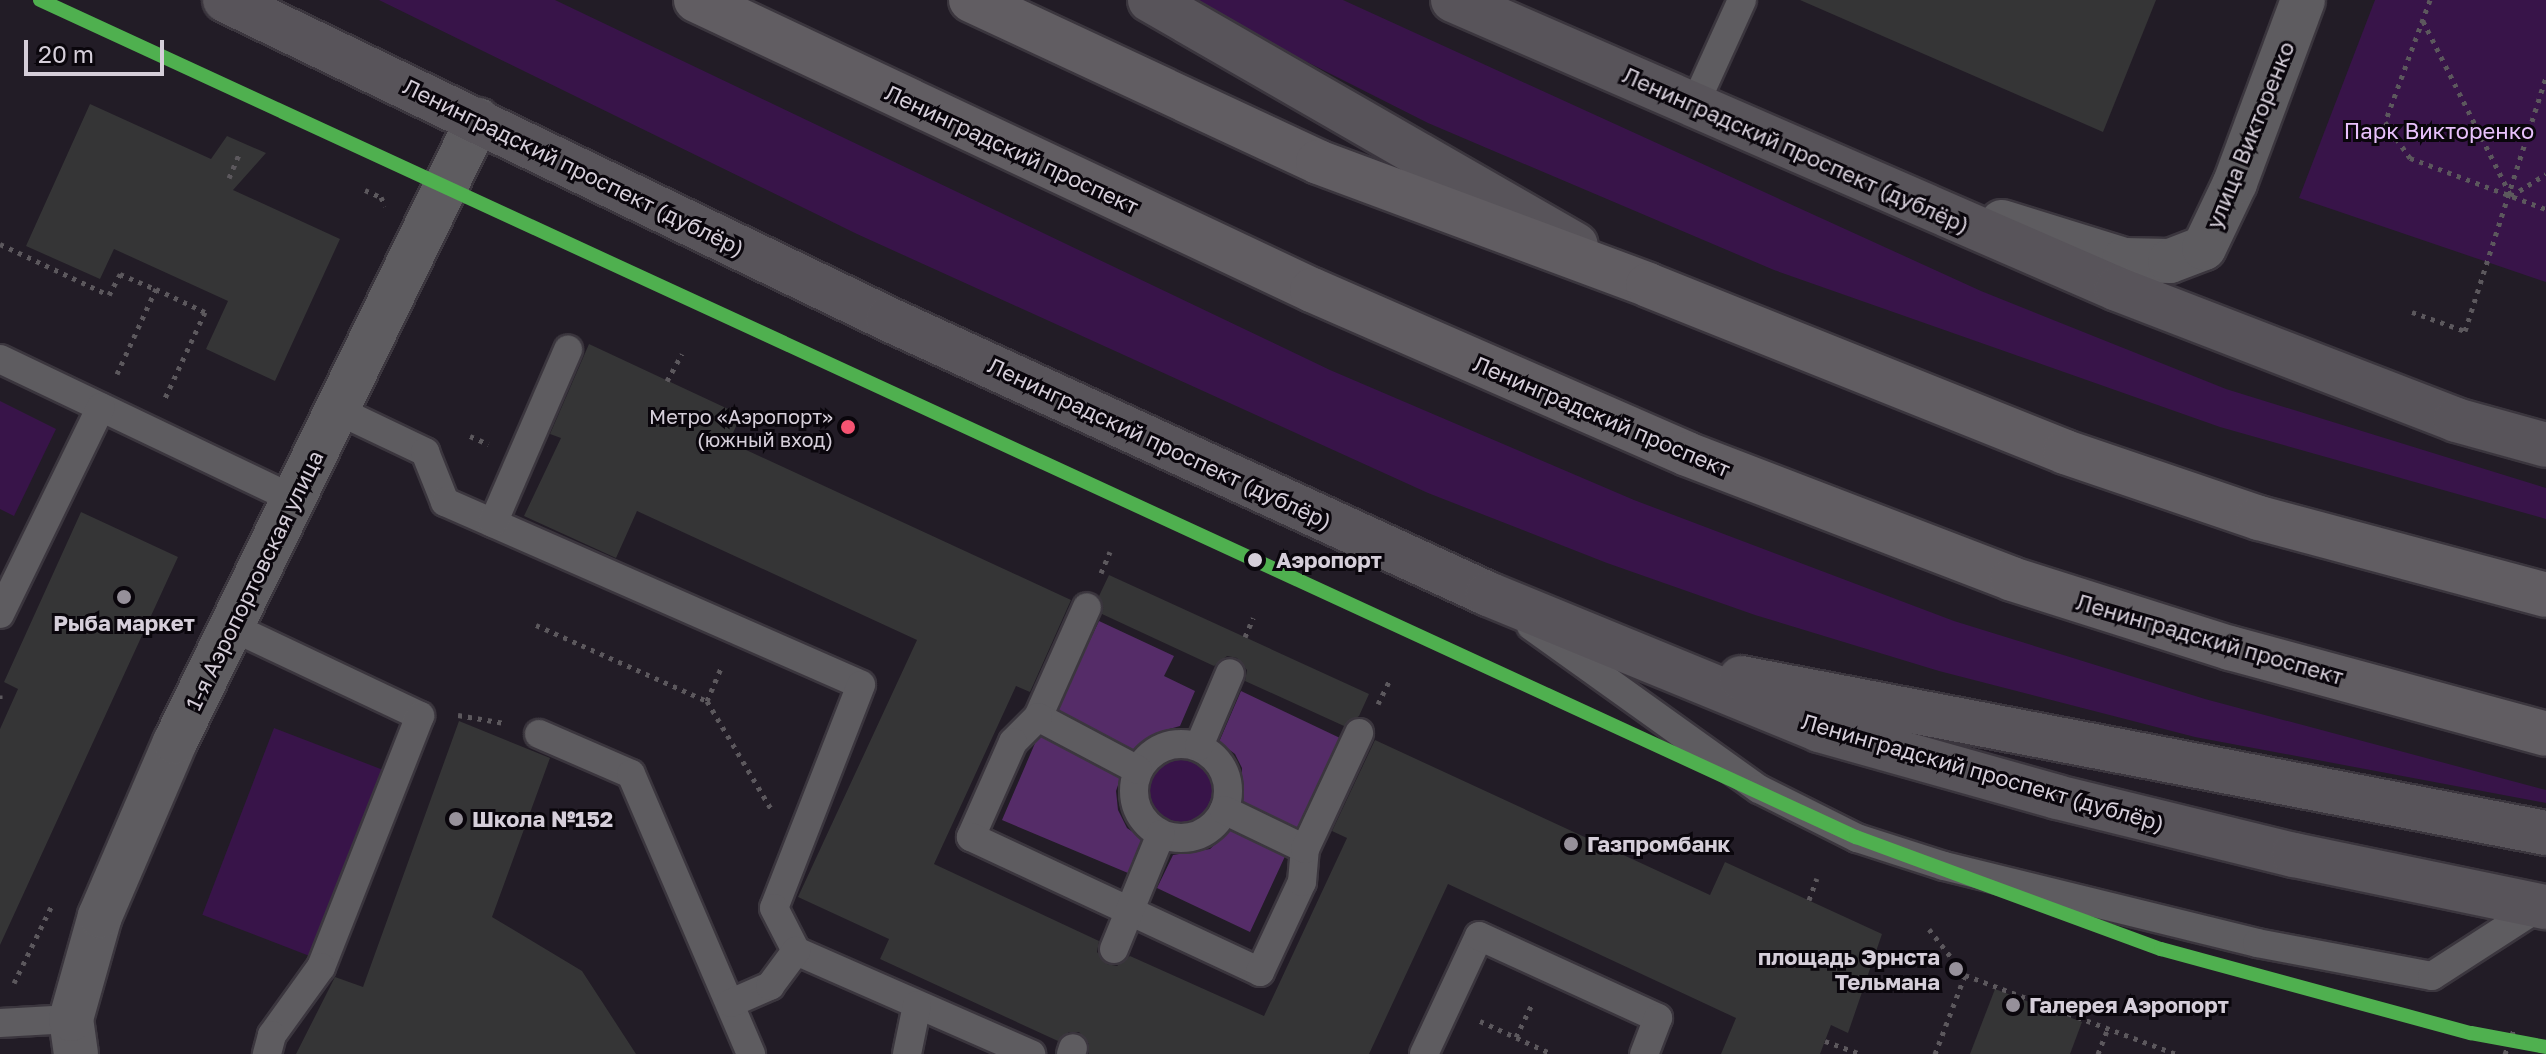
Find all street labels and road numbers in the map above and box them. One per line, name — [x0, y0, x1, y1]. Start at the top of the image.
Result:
street label: улица Викторенко — [2200, 37, 2300, 233]
street label: Ленинградский проспект (дублёр) — [1619, 61, 1973, 239]
street label: Ленинградский проспект (дублёр) — [399, 73, 749, 261]
street label: Ленинградский проспект — [881, 79, 1143, 219]
street label: Ленинградский проспект — [1470, 350, 1734, 482]
street label: Ленинградский проспект (дублёр) — [984, 352, 1336, 534]
street label: 1-я Аэропортовская улица — [180, 446, 328, 714]
street label: Ленинградский проспект — [2074, 588, 2346, 690]
street label: Ленинградский проспект (дублёр) — [1799, 707, 2167, 837]

